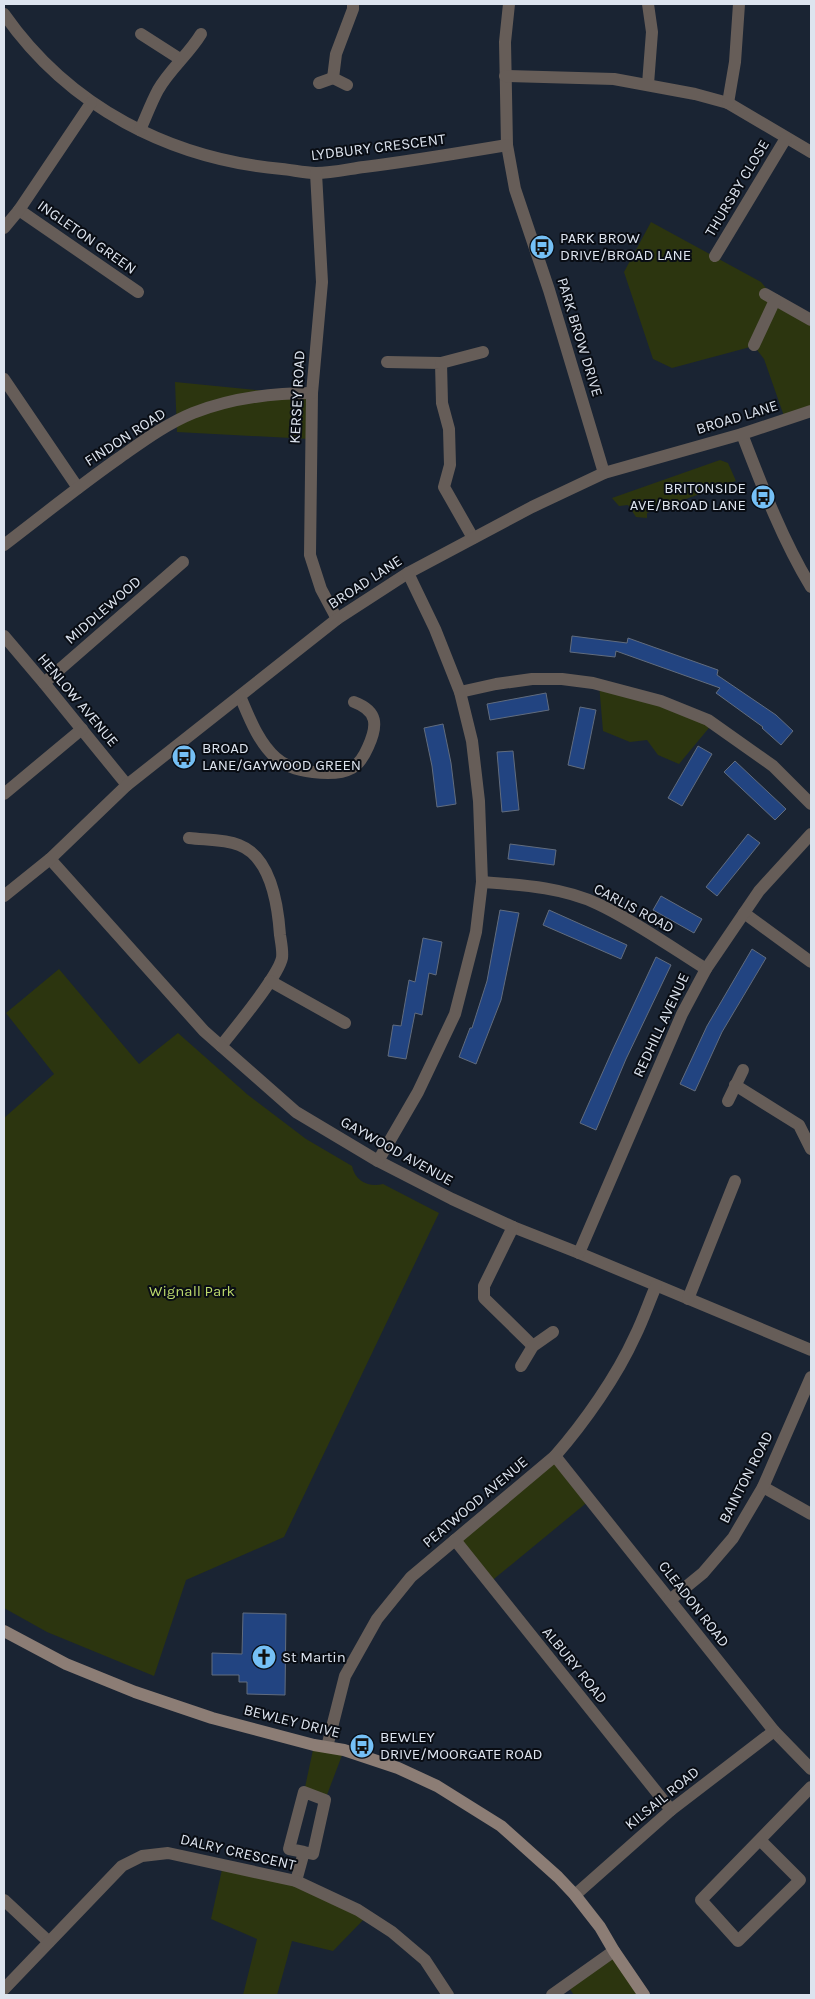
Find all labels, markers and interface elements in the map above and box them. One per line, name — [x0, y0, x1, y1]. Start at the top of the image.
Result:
street label: LYDBURY CRESCENT — [310, 130, 447, 164]
street label: THURSBY CLOSE — [701, 136, 773, 240]
street label: INGLETON GREEN — [34, 196, 140, 278]
place label: PARK BROW DRIVE/BROAD LANE — [560, 229, 691, 264]
bus stop icon: PARK BROW DRIVE/BROAD LANE — [529, 234, 555, 260]
street label: PARK BROW DRIVE — [553, 275, 607, 399]
street label: KERSEY ROAD — [286, 350, 308, 444]
street label: BROAD LANE — [694, 396, 780, 438]
street label: FINDON ROAD — [81, 404, 169, 470]
place label: BRITONSIDE AVE/BROAD LANE — [630, 479, 746, 514]
bus stop icon: BRITONSIDE AVE/BROAD LANE — [750, 484, 776, 510]
street label: BROAD LANE — [325, 551, 405, 613]
street label: MIDDLEWOOD — [61, 572, 145, 648]
street label: HENLOW AVENUE — [34, 650, 122, 750]
place label: BROAD LANE/GAYWOOD GREEN — [202, 739, 361, 774]
bus stop icon: BROAD LANE/GAYWOOD GREEN — [171, 744, 197, 770]
street label: CARLIS ROAD — [591, 879, 677, 937]
street label: REDHILL AVENUE — [629, 970, 693, 1080]
street label: GAYWOOD AVENUE — [338, 1113, 456, 1189]
park label: Wignall Park — [149, 1282, 235, 1300]
street label: BAINTON ROAD — [715, 1428, 777, 1526]
street label: PEATWOOD AVENUE — [419, 1453, 531, 1551]
street label: CLEADON ROAD — [655, 1557, 733, 1651]
street label: ALBURY ROAD — [539, 1623, 611, 1707]
church icon: St Martin — [251, 1644, 277, 1670]
place label: St Martin — [282, 1648, 346, 1666]
street label: BEWLEY DRIVE — [242, 1700, 342, 1742]
place label: BEWLEY DRIVE/MOORGATE ROAD — [380, 1728, 542, 1763]
bus stop icon: BEWLEY DRIVE/MOORGATE ROAD — [349, 1733, 375, 1759]
street label: KILSAIL ROAD — [621, 1763, 703, 1833]
street label: DALRY CRESCENT — [179, 1830, 298, 1874]

